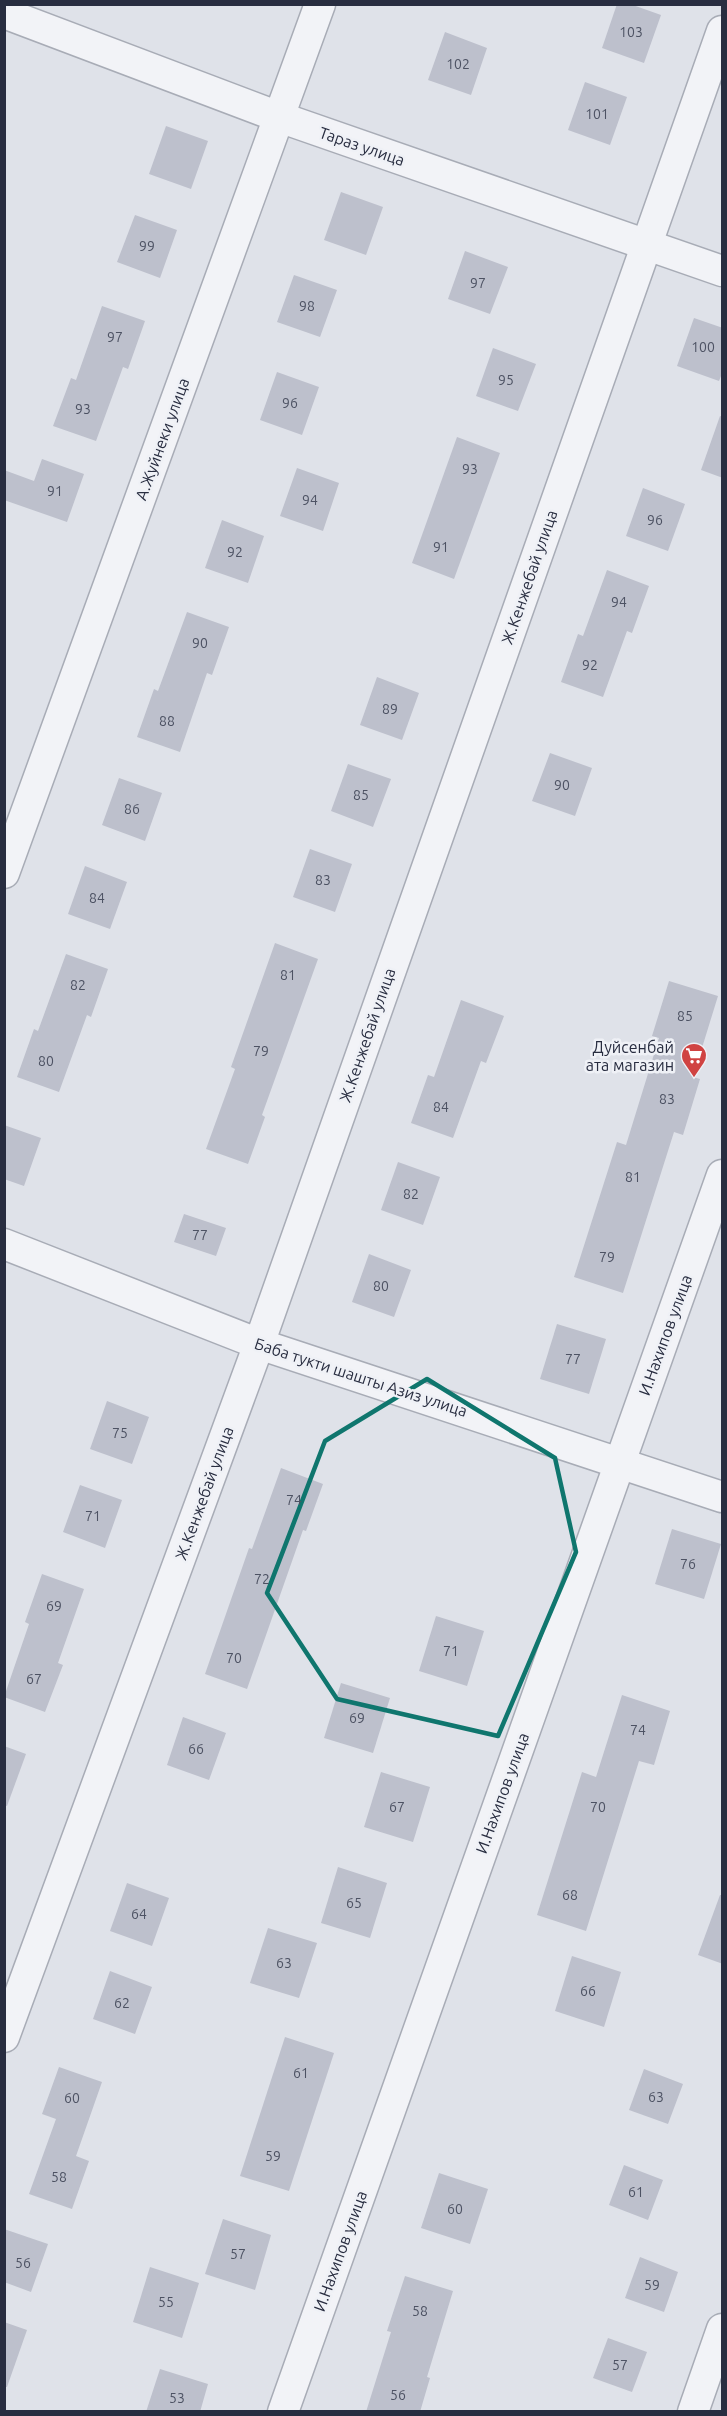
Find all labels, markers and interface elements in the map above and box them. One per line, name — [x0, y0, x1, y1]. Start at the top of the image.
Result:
house number: 103 — [619, 24, 643, 40]
house number: 102 — [446, 56, 470, 72]
house number: 101 — [585, 106, 609, 122]
street label: Тараз улица — [317, 123, 407, 169]
house number: 99 — [139, 238, 155, 254]
house number: 97 — [470, 275, 486, 291]
house number: 98 — [299, 298, 315, 314]
house number: 97 — [107, 329, 123, 345]
house number: 100 — [691, 339, 715, 355]
house number: 95 — [498, 372, 514, 388]
street label: А.Жуйнеки улица — [132, 375, 192, 503]
house number: 96 — [282, 395, 298, 411]
house number: 93 — [75, 401, 91, 417]
house number: 93 — [462, 461, 478, 477]
house number: 91 — [47, 483, 63, 499]
house number: 94 — [302, 492, 318, 508]
street label: Ж.Кенжебай улица — [498, 508, 560, 646]
house number: 96 — [647, 512, 663, 528]
house number: 91 — [433, 539, 449, 555]
house number: 92 — [227, 544, 243, 560]
house number: 94 — [611, 594, 627, 610]
house number: 90 — [192, 635, 208, 651]
house number: 92 — [582, 657, 598, 673]
house number: 89 — [382, 701, 398, 717]
house number: 88 — [159, 713, 175, 729]
house number: 90 — [554, 777, 570, 793]
house number: 85 — [353, 787, 369, 803]
house number: 86 — [124, 801, 140, 817]
house number: 83 — [315, 872, 331, 888]
house number: 84 — [89, 890, 105, 906]
street label: Ж.Кенжебай улица — [336, 966, 398, 1104]
house number: 81 — [280, 967, 296, 983]
house number: 82 — [70, 977, 86, 993]
house number: 85 — [677, 1008, 693, 1024]
place label: Дуйсенбай ата магазин — [586, 1038, 674, 1074]
supermarket icon: Дуйсенбай ата магазин — [679, 1041, 709, 1079]
house number: 79 — [253, 1043, 269, 1059]
house number: 80 — [38, 1053, 54, 1069]
house number: 83 — [659, 1091, 675, 1107]
house number: 84 — [433, 1099, 449, 1115]
house number: 81 — [625, 1169, 641, 1185]
house number: 82 — [403, 1186, 419, 1202]
house number: 77 — [192, 1227, 208, 1243]
house number: 79 — [599, 1249, 615, 1265]
street label: И.Нахипов улица — [635, 1272, 695, 1398]
house number: 80 — [373, 1278, 389, 1294]
street label: Баба тукти шашты Азиз улица — [252, 1334, 470, 1420]
house number: 77 — [565, 1351, 581, 1367]
street label: Ж.Кенжебай улица — [171, 1424, 237, 1562]
house number: 75 — [112, 1425, 128, 1441]
house number: 74 — [286, 1492, 302, 1508]
house number: 71 — [85, 1508, 101, 1524]
house number: 76 — [680, 1556, 696, 1572]
house number: 72 — [254, 1571, 270, 1587]
house number: 69 — [46, 1598, 62, 1614]
house number: 71 — [443, 1643, 459, 1659]
house number: 70 — [226, 1650, 242, 1666]
house number: 67 — [26, 1671, 42, 1687]
house number: 69 — [349, 1710, 365, 1726]
house number: 74 — [630, 1722, 646, 1738]
street label: И.Нахипов улица — [472, 1730, 532, 1856]
house number: 66 — [188, 1741, 204, 1757]
house number: 67 — [389, 1799, 405, 1815]
house number: 70 — [590, 1799, 606, 1815]
house number: 68 — [562, 1887, 578, 1903]
house number: 65 — [346, 1895, 362, 1911]
house number: 64 — [131, 1906, 147, 1922]
house number: 63 — [276, 1955, 292, 1971]
house number: 66 — [580, 1983, 596, 1999]
house number: 62 — [114, 1995, 130, 2011]
house number: 61 — [293, 2065, 309, 2081]
house number: 63 — [648, 2089, 664, 2105]
house number: 60 — [64, 2090, 80, 2106]
house number: 59 — [265, 2148, 281, 2164]
house number: 58 — [51, 2169, 67, 2185]
house number: 61 — [628, 2184, 644, 2200]
street label: И.Нахипов улица — [310, 2188, 370, 2314]
house number: 60 — [447, 2201, 463, 2217]
house number: 57 — [230, 2246, 246, 2262]
house number: 56 — [15, 2255, 31, 2271]
house number: 59 — [644, 2277, 660, 2293]
house number: 55 — [158, 2294, 174, 2310]
house number: 58 — [412, 2303, 428, 2319]
house number: 57 — [612, 2357, 628, 2373]
house number: 56 — [390, 2387, 406, 2403]
house number: 53 — [169, 2390, 185, 2406]

